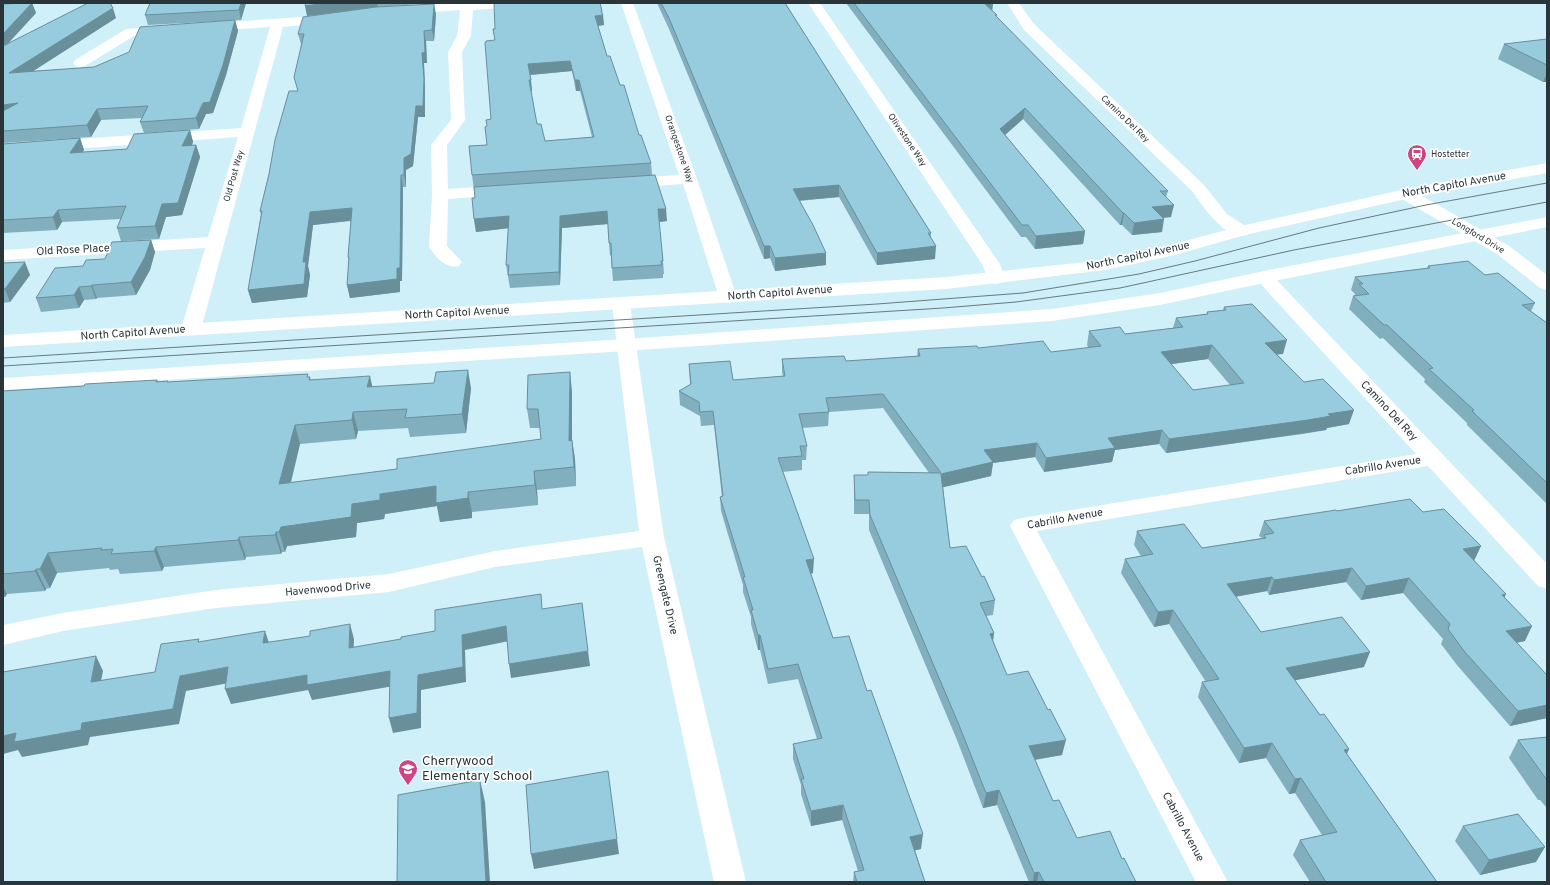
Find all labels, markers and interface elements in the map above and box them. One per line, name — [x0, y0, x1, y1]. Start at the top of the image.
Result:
street label: Camino Del Rey — [1098, 93, 1152, 145]
street label: Olivestone Way — [885, 111, 929, 169]
street label: Orangestone Way — [662, 114, 696, 185]
station icon: Hostetter — [1406, 143, 1428, 171]
street label: Old Post Way — [221, 149, 247, 203]
place label: Hostetter — [1431, 149, 1470, 160]
street label: North Capitol Avenue — [1401, 169, 1507, 201]
street label: Longford Drive — [1450, 216, 1507, 256]
street label: North Capitol Avenue — [1085, 238, 1191, 274]
street label: Old Rose Place — [36, 241, 110, 259]
street label: North Capitol Avenue — [727, 282, 833, 304]
street label: North Capitol Avenue — [404, 303, 510, 323]
street label: North Capitol Avenue — [80, 322, 186, 344]
street label: Camino Del Rey — [1357, 378, 1421, 444]
street label: Cabrillo Avenue — [1344, 453, 1422, 479]
street label: Cabrillo Avenue — [1026, 505, 1104, 533]
street label: Greengate Drive — [649, 554, 681, 636]
street label: Havenwood Drive — [285, 578, 372, 600]
place label: Cherrywood Elementary School — [422, 754, 532, 785]
school or university icon: Cherrywood Elementary School — [397, 758, 419, 786]
street label: Cabrillo Avenue — [1159, 790, 1207, 864]

